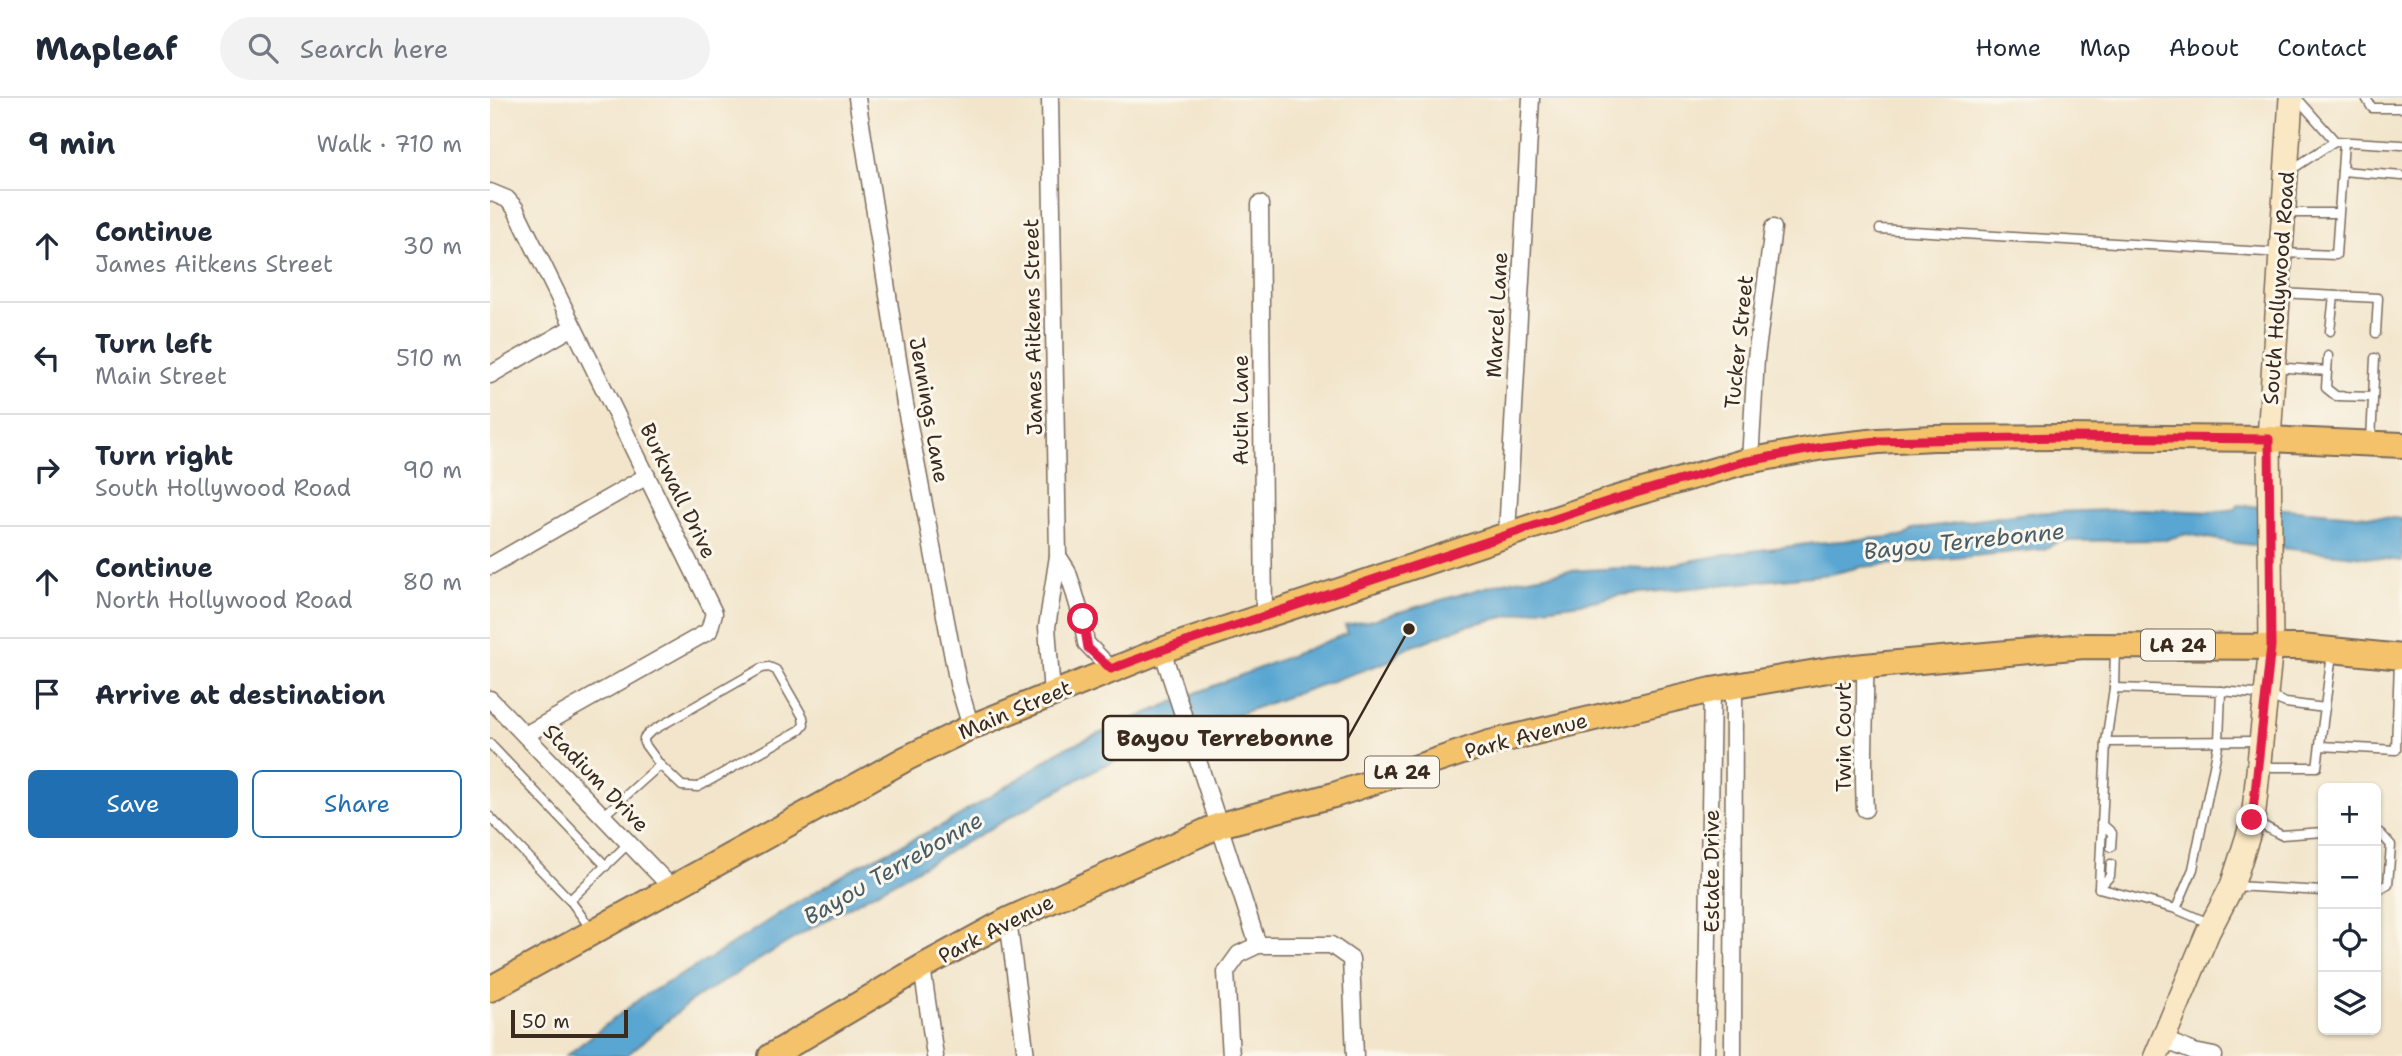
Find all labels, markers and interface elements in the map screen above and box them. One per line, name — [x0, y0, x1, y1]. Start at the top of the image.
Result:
search box — [220, 17, 710, 80]
text: Mapleaf — [35, 26, 178, 71]
icon: search — [244, 29, 282, 67]
text: Search here — [300, 31, 448, 66]
text: Home — [1975, 32, 2041, 64]
text: Map — [2079, 32, 2131, 64]
text: About — [2169, 32, 2239, 64]
text: Contact — [2277, 32, 2367, 64]
text: 9 min — [28, 123, 115, 164]
text: Walk · 710 m — [317, 129, 462, 159]
street label: South Hollywood Road — [2257, 170, 2301, 406]
text: Continue — [95, 214, 213, 249]
street label: James Aitkens Street — [1017, 218, 1049, 436]
icon: ahead — [28, 227, 66, 265]
text: 30 m — [403, 231, 462, 261]
text: James Aitkens Street — [95, 249, 333, 279]
street label: Marcel Lane — [1480, 251, 1514, 379]
street label: Tucker Street — [1718, 274, 1760, 410]
text: Turn left — [95, 326, 212, 361]
street label: Jennings Lane — [902, 335, 956, 485]
icon: left — [28, 339, 66, 377]
text: 510 m — [396, 343, 462, 373]
street label: Autin Lane — [1227, 355, 1255, 465]
text: Main Street — [95, 361, 227, 391]
street label: Burkwall Drive — [633, 419, 723, 563]
text: Turn right — [95, 438, 233, 473]
icon: right — [28, 451, 66, 489]
text: 90 m — [402, 455, 462, 485]
text: South Hollywood Road — [95, 473, 351, 503]
water label: Bayou Terrebonne — [1862, 516, 2066, 566]
text: Continue — [95, 550, 213, 585]
icon: ahead — [28, 563, 66, 601]
text: 80 m — [403, 567, 462, 597]
text: North Hollywood Road — [95, 585, 353, 615]
route start — [1067, 603, 1098, 634]
road number: LA 24 — [2141, 630, 2215, 660]
street label: Main Street — [954, 674, 1076, 746]
icon: arrive — [28, 675, 66, 713]
text: Arrive at destination — [95, 677, 385, 712]
street label: Twin Court — [1830, 682, 1858, 792]
street label: Park Avenue — [1461, 706, 1591, 766]
callout: Bayou Terrebonne — [1103, 716, 1348, 760]
street label: Stadium Drive — [537, 718, 655, 838]
text: Bayou Terrebonne — [1117, 723, 1333, 753]
road number: LA 24 — [1365, 757, 1439, 788]
button: Save — [28, 770, 238, 838]
button: Share — [252, 770, 462, 838]
map controls — [2318, 783, 2381, 1035]
button: + — [2318, 783, 2381, 846]
water label: Bayou Terrebonne — [798, 804, 988, 932]
route end — [2236, 804, 2267, 835]
street label: Estate Drive — [1698, 809, 1726, 933]
button: − — [2318, 846, 2381, 909]
street label: Park Avenue — [933, 888, 1059, 970]
button: locate — [2318, 909, 2381, 972]
button: layers — [2318, 972, 2381, 1035]
scale bar — [511, 1007, 628, 1039]
text: 50 m — [522, 1009, 570, 1034]

